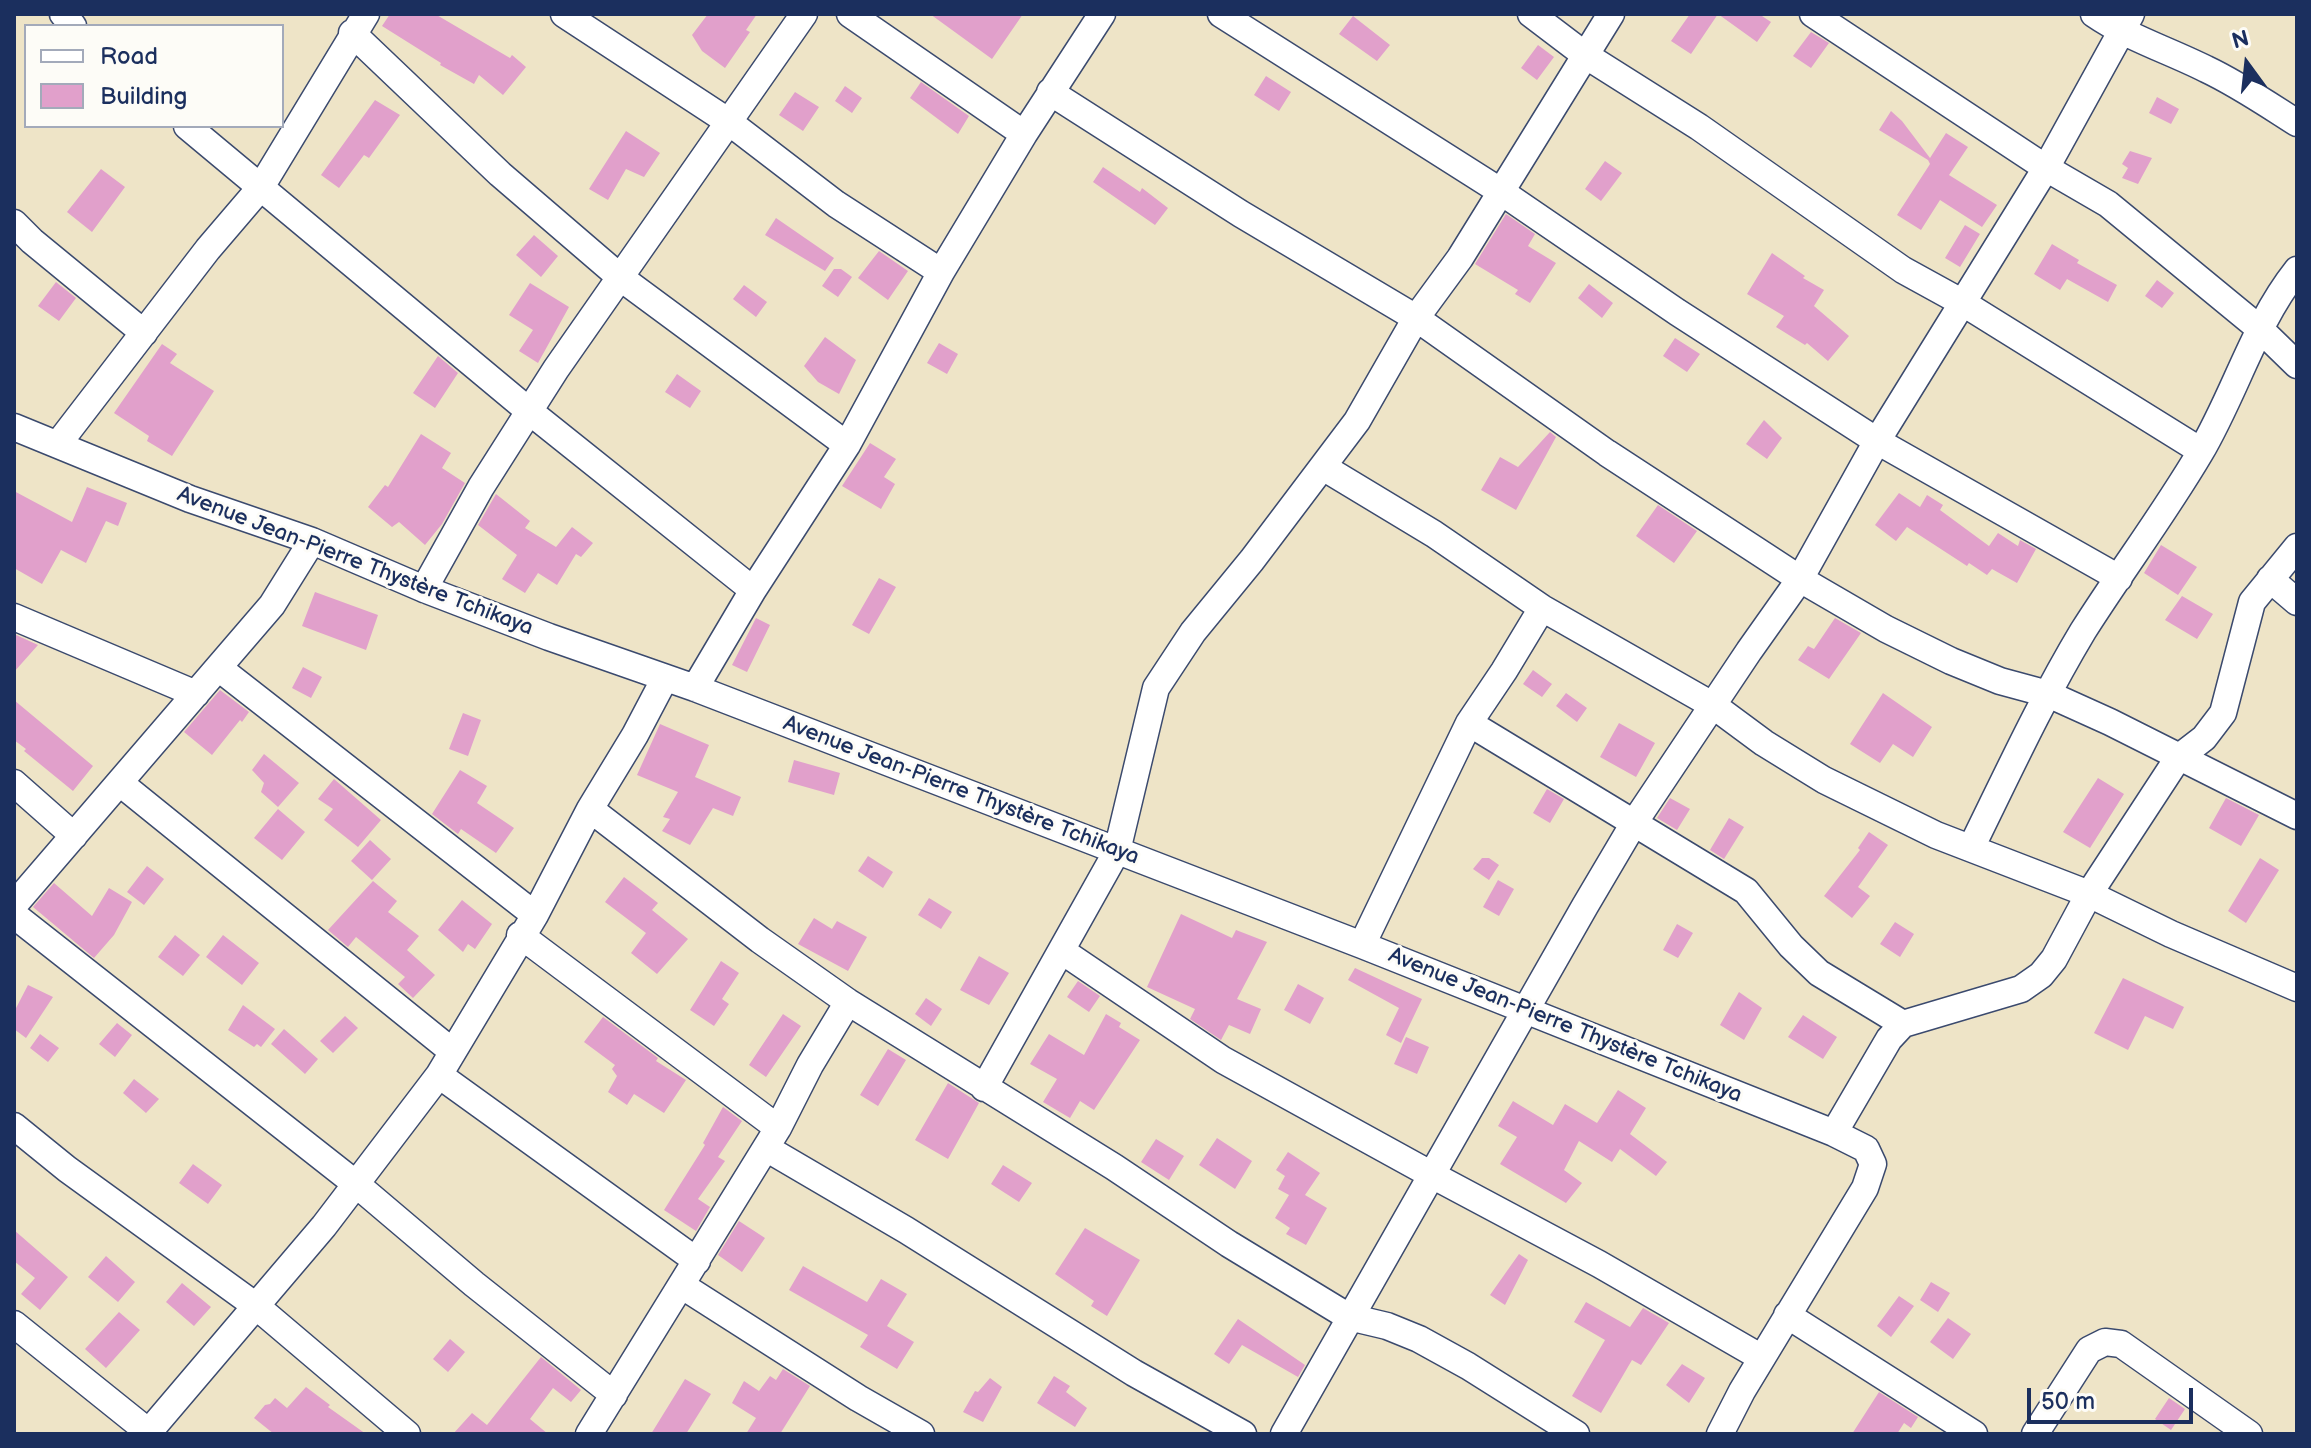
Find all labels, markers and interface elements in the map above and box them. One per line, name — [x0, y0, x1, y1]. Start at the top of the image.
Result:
legend — [24, 24, 284, 128]
north arrow — [2207, 24, 2287, 104]
text: N — [2229, 25, 2252, 56]
text: Road — [100, 42, 158, 71]
text: Building — [100, 82, 187, 111]
street label: Avenue Jean-Pierre Thystère Tchikaya — [173, 482, 537, 642]
street label: Avenue Jean-Pierre Thystère Tchikaya — [779, 711, 1143, 871]
street label: Avenue Jean-Pierre Thystère Tchikaya — [1384, 943, 1746, 1109]
scale bar — [2031, 1372, 2197, 1422]
text: 50 m — [2041, 1387, 2095, 1416]

